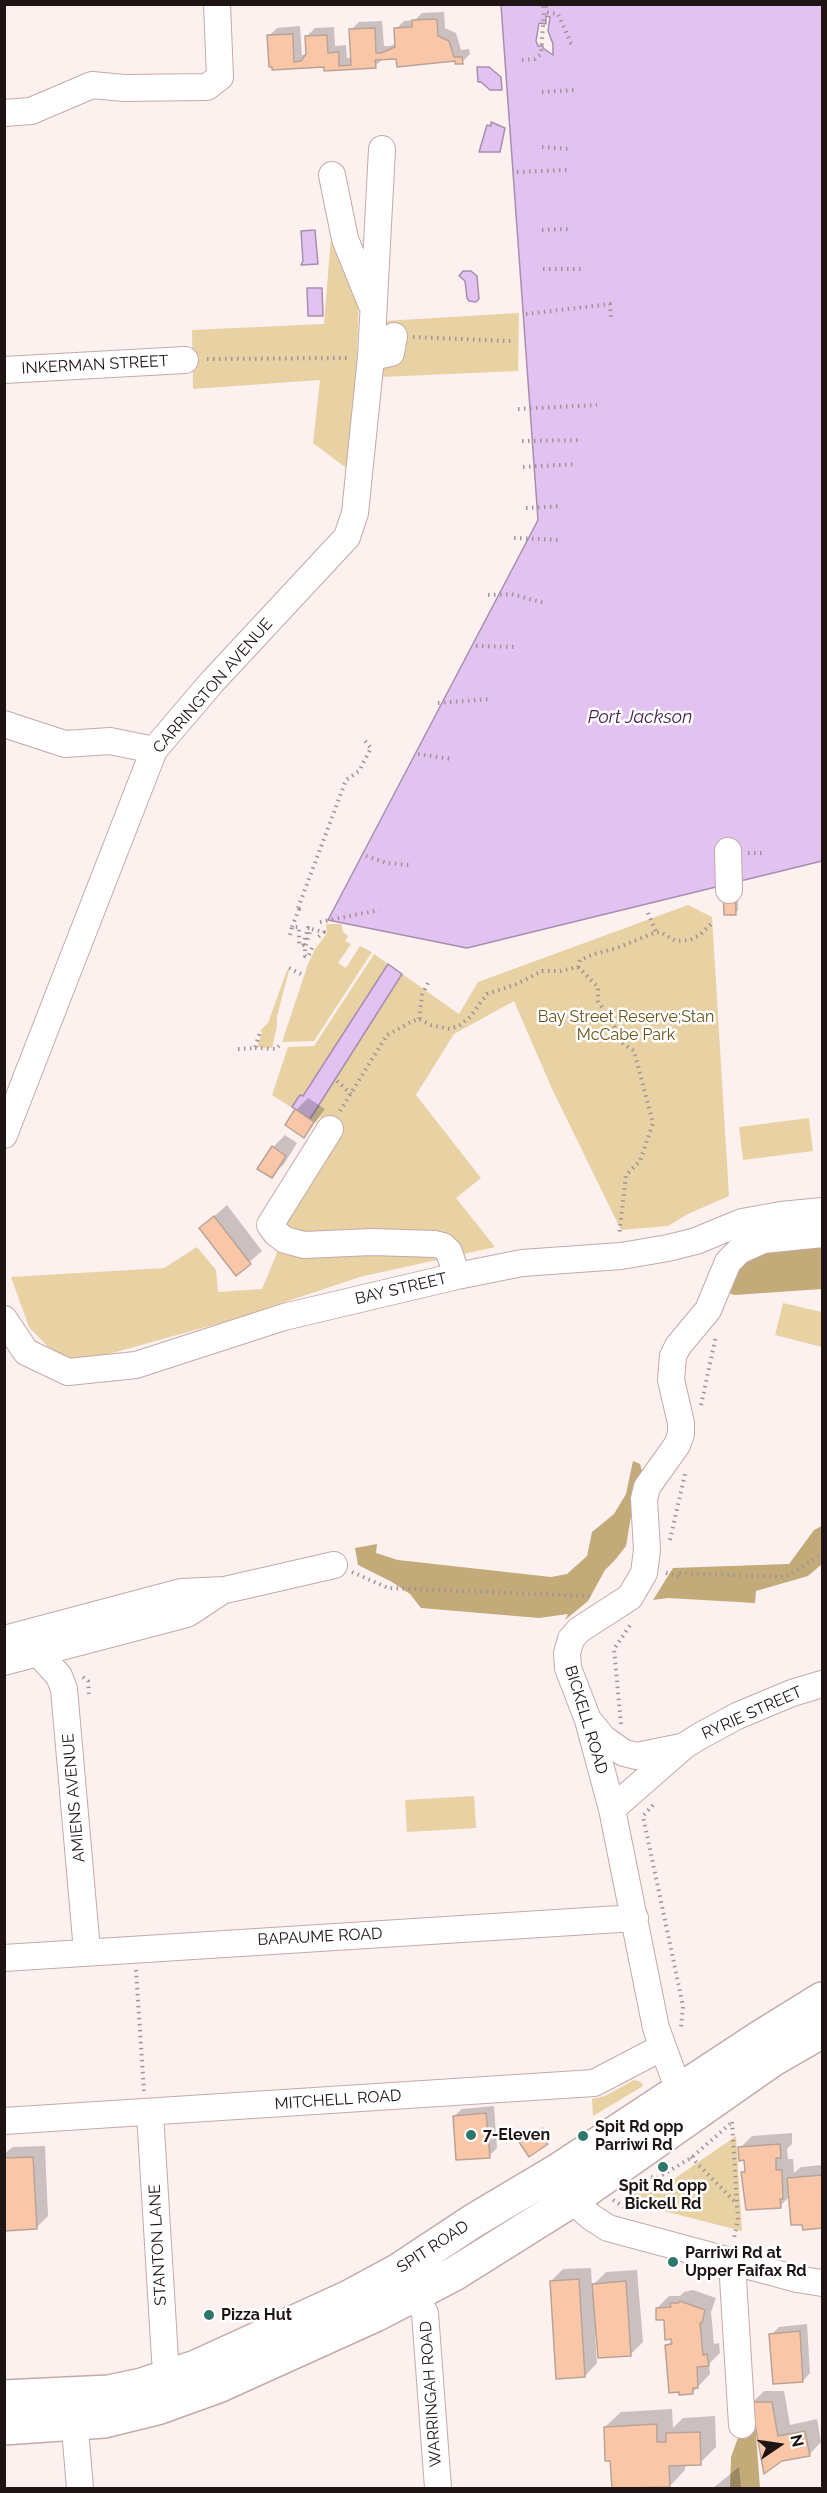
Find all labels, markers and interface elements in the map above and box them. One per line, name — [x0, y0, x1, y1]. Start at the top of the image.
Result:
street label: INKERMAN STREET — [21, 352, 169, 378]
street label: CARRINGTON AVENUE — [149, 615, 277, 757]
water label: Port Jackson — [588, 707, 692, 729]
park label: Bay Street Reserve;Stan McCabe Park — [538, 1007, 714, 1045]
street label: BAY STREET — [353, 1269, 449, 1309]
street label: BICKELL ROAD — [560, 1663, 612, 1777]
street label: RYRIE STREET — [699, 1682, 805, 1744]
street label: AMIENS AVENUE — [59, 1733, 89, 1863]
street label: BAPAUME ROAD — [257, 1924, 383, 1950]
street label: MITCHELL ROAD — [274, 2086, 402, 2114]
place label: Spit Rd opp Parriwi Rd — [595, 2117, 683, 2155]
place label: 7-Eleven — [483, 2125, 550, 2145]
marker: 7-Eleven — [464, 2128, 478, 2142]
marker: Spit Rd opp Parriwi Rd — [576, 2129, 590, 2143]
marker: Spit Rd opp Bickell Rd — [656, 2160, 670, 2174]
place label: Spit Rd opp Bickell Rd — [619, 2176, 707, 2214]
street label: STANTON LANE — [145, 2184, 171, 2306]
street label: SPIT ROAD — [393, 2217, 473, 2277]
place label: Parriwi Rd at Upper Faifax Rd — [685, 2243, 807, 2281]
marker: Parriwi Rd at Upper Faifax Rd — [666, 2255, 680, 2269]
place label: Pizza Hut — [221, 2305, 292, 2325]
marker: Pizza Hut — [202, 2308, 216, 2322]
street label: WARRINGAH ROAD — [416, 2320, 446, 2468]
north arrow — [749, 2415, 809, 2475]
text: N — [786, 2433, 808, 2449]

